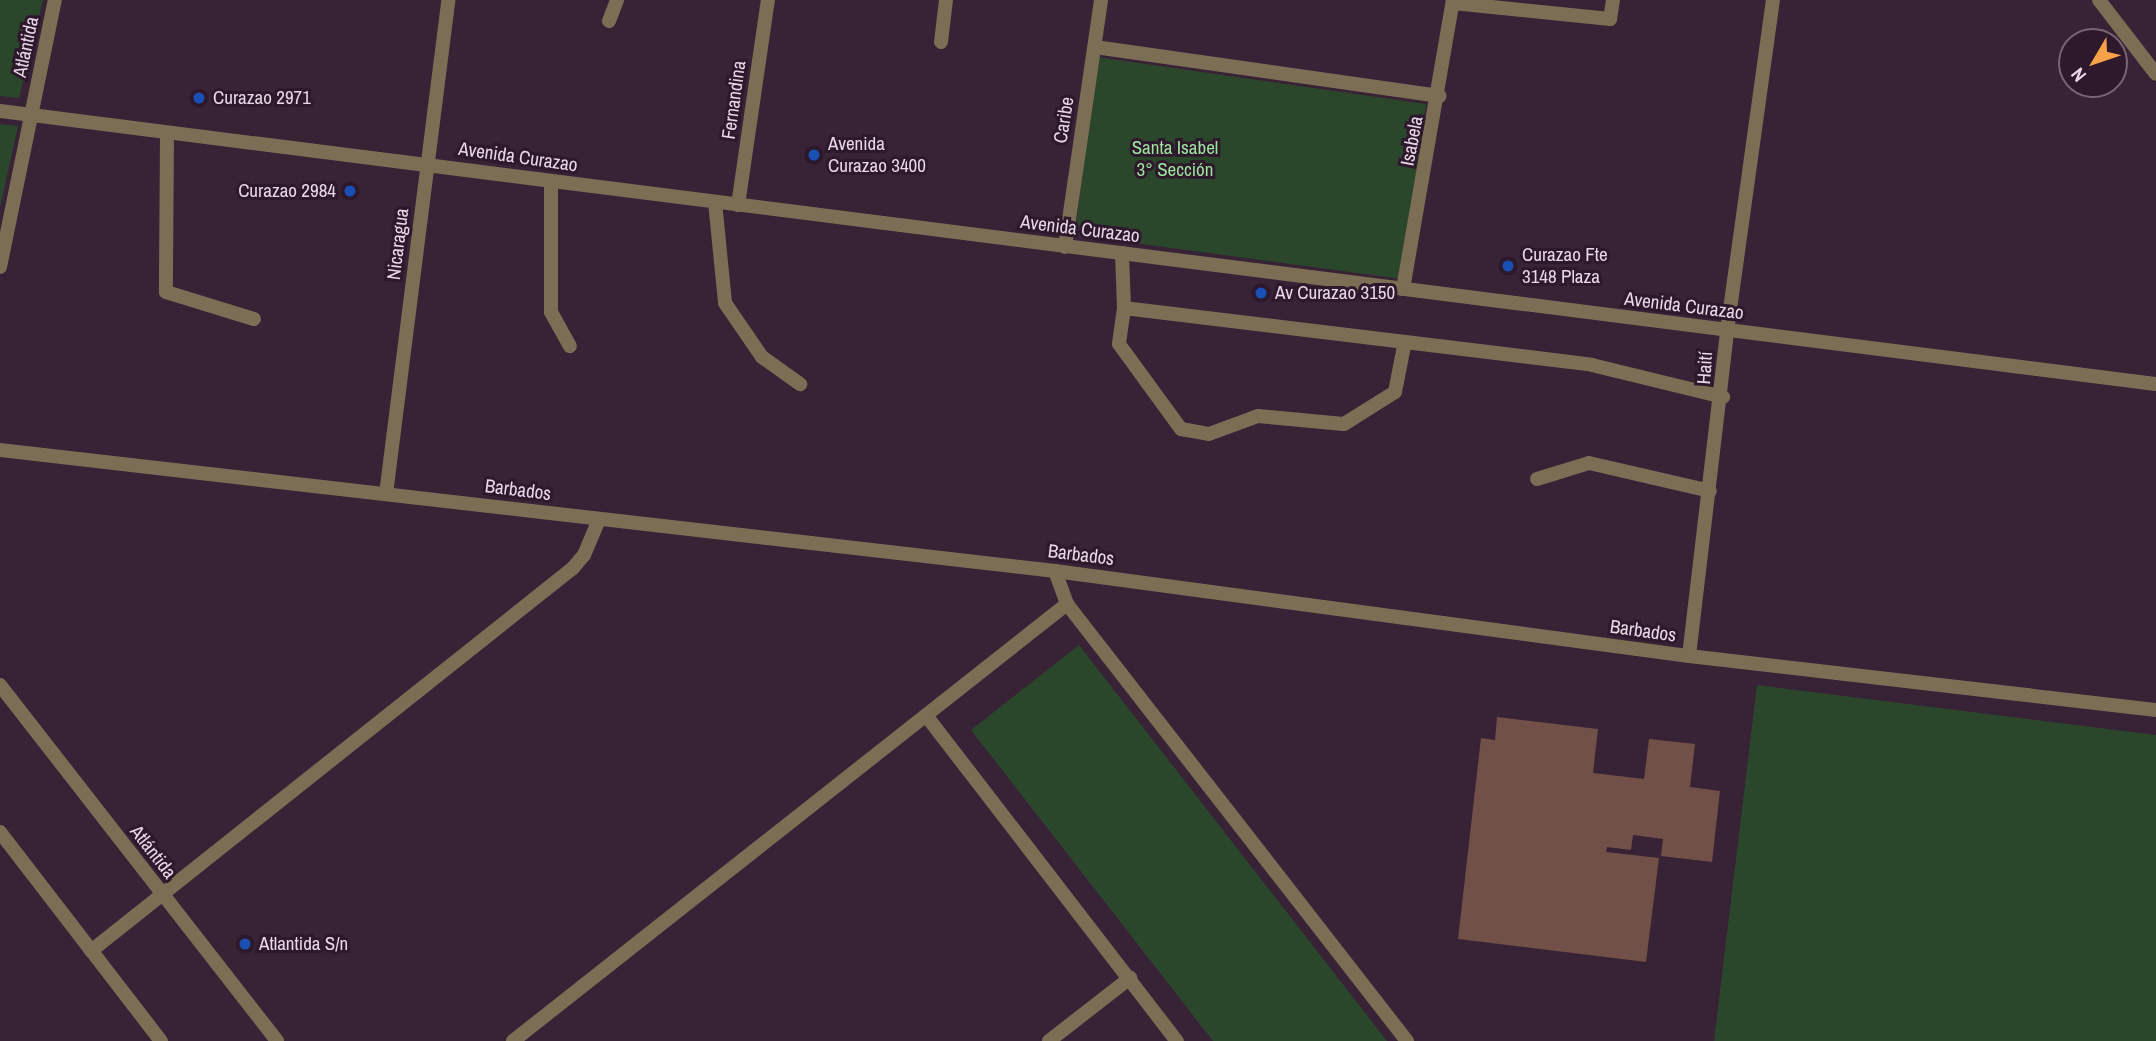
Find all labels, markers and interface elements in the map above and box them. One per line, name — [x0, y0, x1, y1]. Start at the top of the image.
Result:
street label: Atlántida — [8, 15, 44, 79]
north arrow — [2058, 28, 2128, 98]
street label: Fernandina — [717, 59, 751, 141]
text: N — [2065, 62, 2092, 88]
place label: Curazao 2971 — [213, 87, 311, 109]
marker: Curazao 2971 — [191, 90, 207, 106]
street label: Caribe — [1049, 95, 1079, 145]
street label: Isabela — [1396, 114, 1428, 168]
place label: Avenida Curazao 3400 — [828, 133, 926, 177]
street label: Avenida Curazao — [457, 137, 579, 177]
park label: Santa Isabel 3° Sección — [1132, 137, 1218, 181]
marker: Avenida Curazao 3400 — [806, 147, 822, 163]
place label: Curazao 2984 — [238, 180, 336, 202]
marker: Curazao 2984 — [342, 183, 358, 199]
street label: Nicaragua — [382, 207, 414, 281]
street label: Avenida Curazao — [1019, 210, 1141, 248]
place label: Curazao Fte 3148 Plaza — [1522, 244, 1608, 288]
marker: Curazao Fte 3148 Plaza — [1500, 258, 1516, 274]
place label: Av Curazao 3150 — [1275, 282, 1395, 304]
marker: Av Curazao 3150 — [1253, 285, 1269, 301]
street label: Avenida Curazao — [1623, 287, 1745, 325]
street label: Haití — [1692, 351, 1718, 385]
street label: Barbados — [484, 475, 552, 505]
street label: Barbados — [1047, 540, 1115, 570]
street label: Barbados — [1608, 615, 1678, 647]
street label: Atlántida — [125, 821, 181, 883]
place label: Atlantida S/n — [259, 933, 348, 955]
marker: Atlantida S/n — [237, 936, 253, 952]

